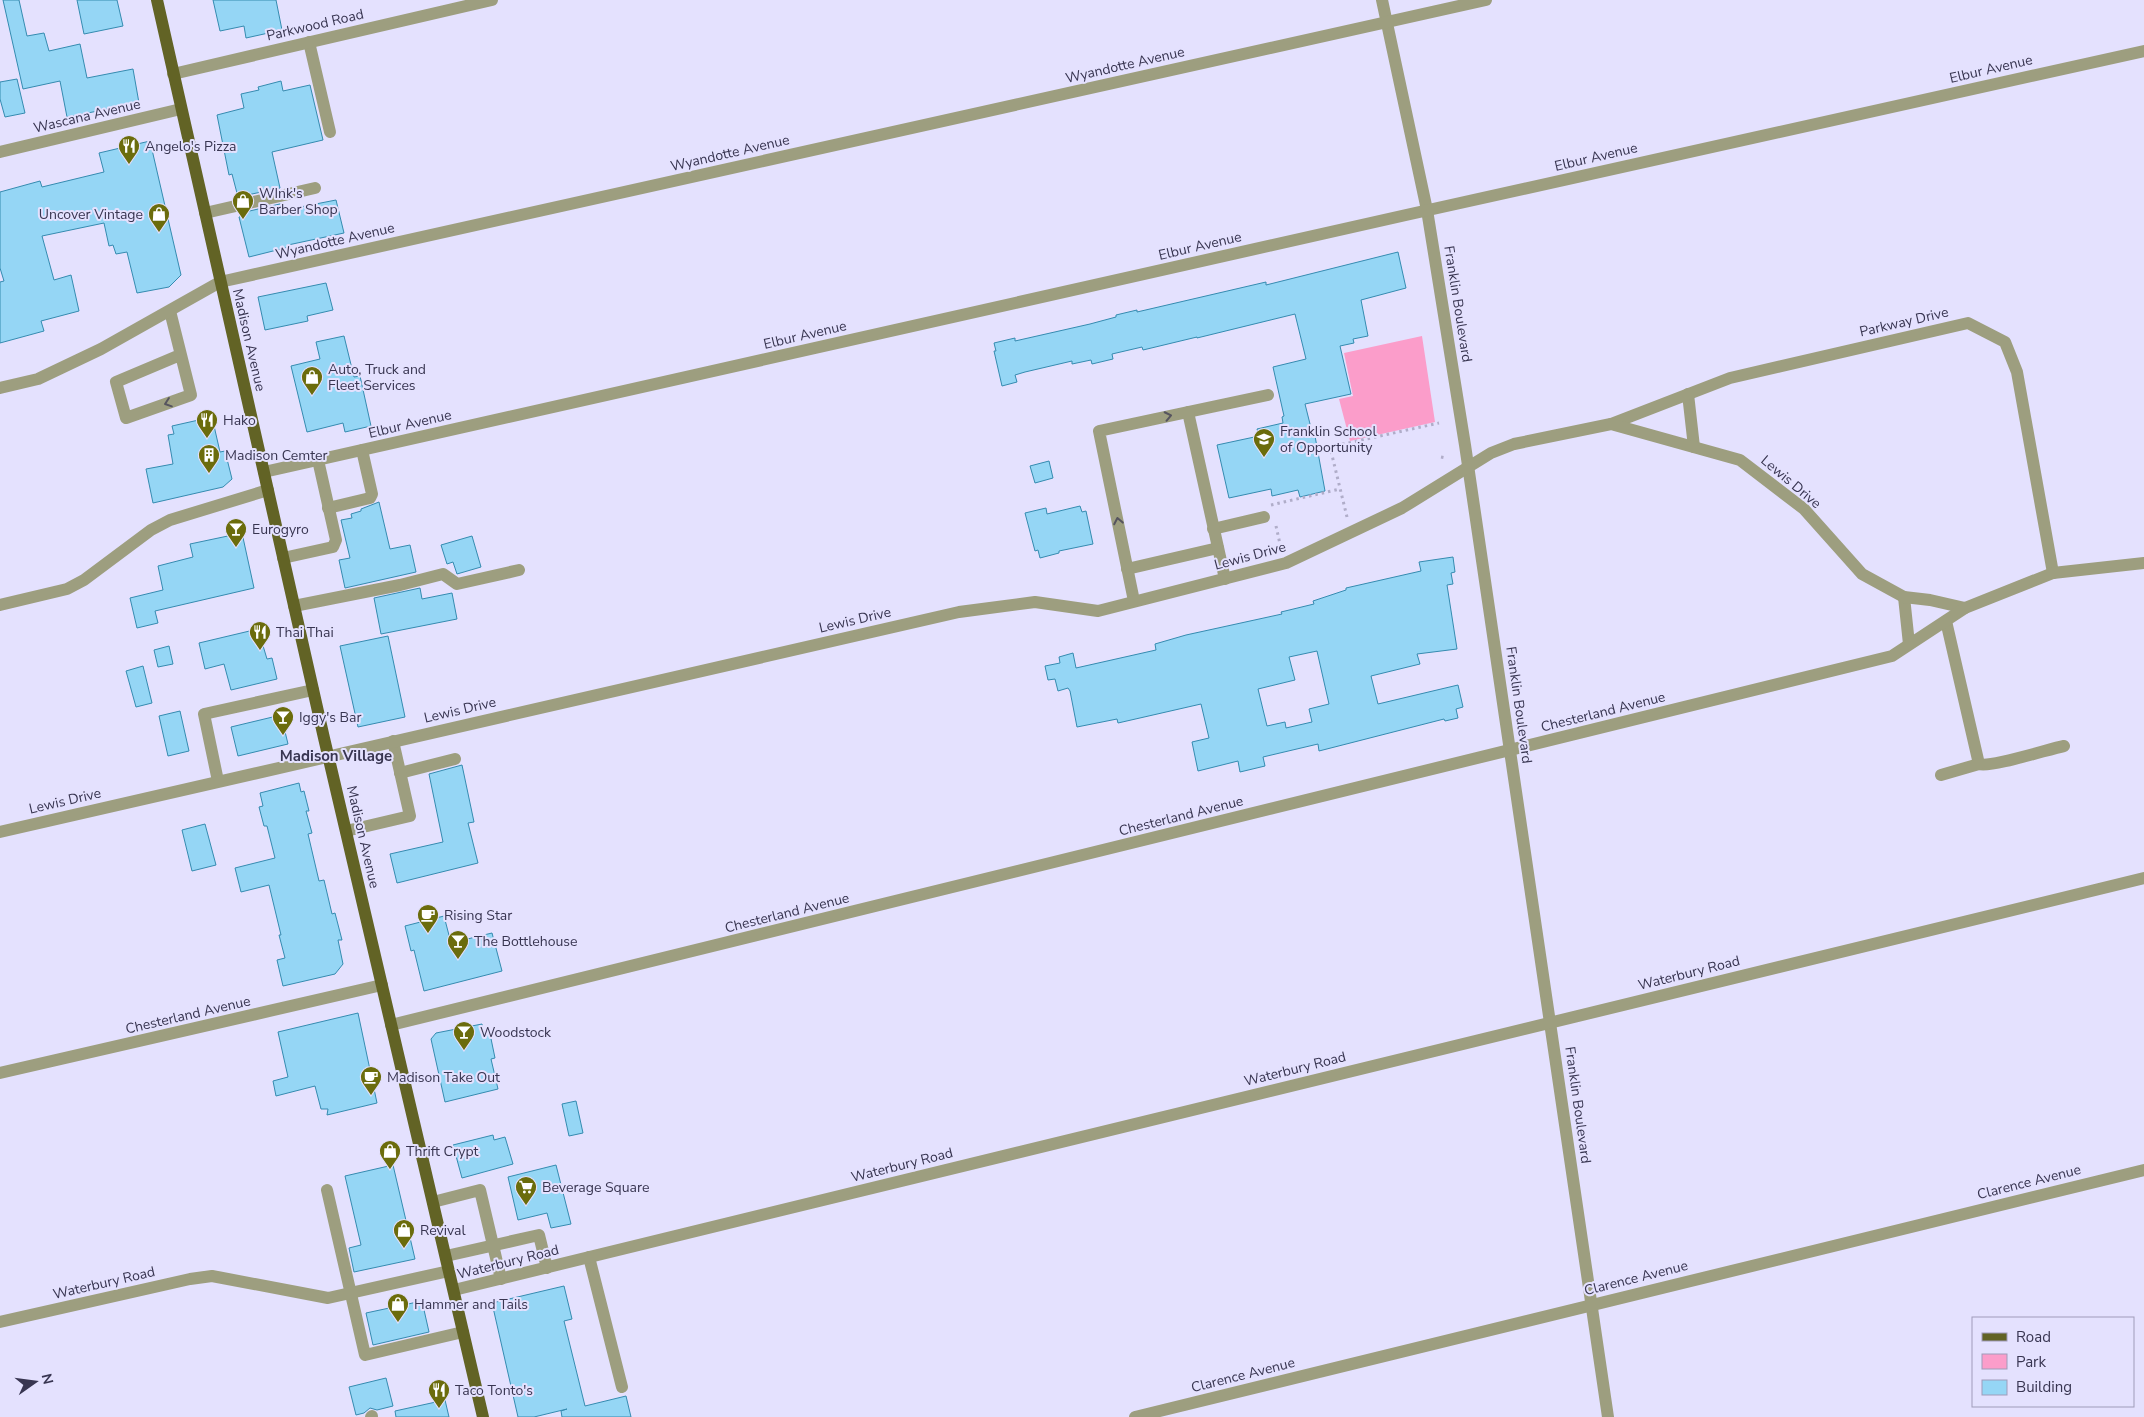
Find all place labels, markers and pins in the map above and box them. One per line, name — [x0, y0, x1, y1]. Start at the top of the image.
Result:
restaurant icon: Angelo's Pizza — [117, 134, 141, 165]
place label: Angelo's Pizza — [145, 137, 237, 156]
place label: WInk's Barber Shop — [259, 184, 338, 219]
shop icon: WInk's Barber Shop — [231, 189, 255, 220]
shop icon: Uncover Vintage — [147, 202, 171, 233]
place label: Uncover Vintage — [39, 205, 143, 224]
place label: Auto, Truck and Fleet Services — [328, 360, 426, 395]
shop icon: Auto, Truck and Fleet Services — [300, 365, 324, 396]
restaurant icon: Hako — [195, 408, 219, 439]
place label: Hako — [223, 411, 256, 430]
place label: Franklin School of Opportunity — [1280, 422, 1377, 457]
school or university icon: Franklin School of Opportunity — [1252, 427, 1276, 458]
building icon: Madison Cemter — [197, 443, 221, 474]
place label: Madison Cemter — [225, 446, 328, 465]
bar icon: Eurogyro — [224, 517, 248, 548]
place label: Eurogyro — [252, 520, 309, 539]
restaurant icon: Thai Thai — [248, 620, 272, 651]
place label: Thai Thai — [276, 623, 334, 642]
bar icon: Iggy's Bar — [271, 705, 295, 736]
place label: Iggy's Bar — [299, 708, 362, 727]
cafe icon: Rising Star — [416, 903, 440, 934]
place label: Rising Star — [444, 906, 512, 925]
bar icon: The Bottlehouse — [446, 929, 470, 960]
place label: The Bottlehouse — [474, 932, 578, 951]
bar icon: Woodstock — [452, 1020, 476, 1051]
place label: Woodstock — [480, 1023, 552, 1042]
cafe icon: Madison Take Out — [359, 1065, 383, 1096]
place label: Madison Take Out — [387, 1068, 500, 1087]
shop icon: Thrift Crypt — [378, 1139, 402, 1170]
place label: Thrift Crypt — [406, 1142, 479, 1161]
supermarket icon: Beverage Square — [514, 1175, 538, 1206]
place label: Beverage Square — [542, 1178, 649, 1197]
shop icon: Revival — [392, 1218, 416, 1249]
place label: Revival — [420, 1221, 467, 1240]
shop icon: Hammer and Tails — [386, 1292, 410, 1323]
place label: Hammer and Tails — [414, 1295, 528, 1314]
restaurant icon: Taco Tonto's — [427, 1378, 451, 1409]
place label: Taco Tonto's — [455, 1381, 533, 1400]

